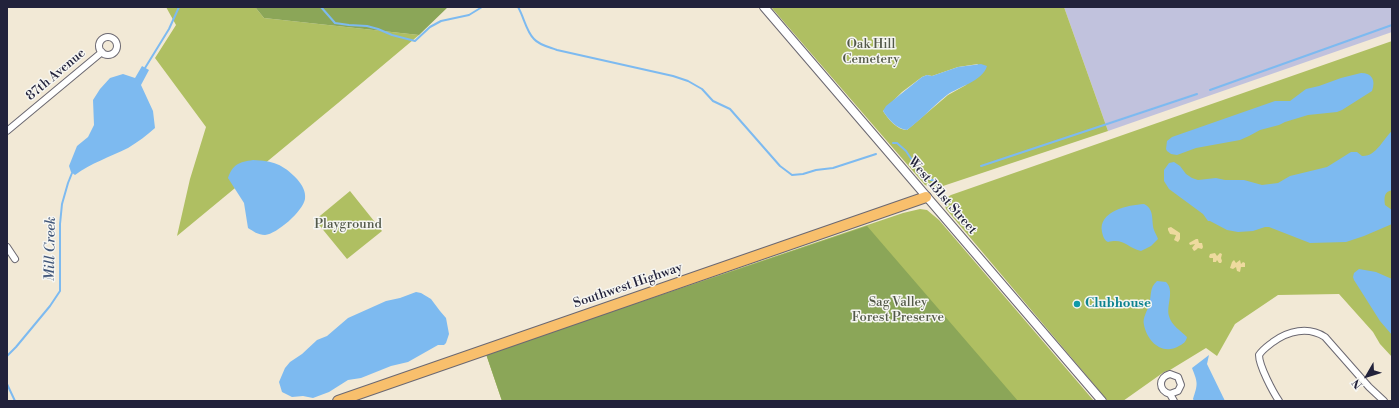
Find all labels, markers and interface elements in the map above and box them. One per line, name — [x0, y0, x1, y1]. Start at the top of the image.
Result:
park label: Oak Hill Cemetery — [843, 37, 899, 68]
street label: 87th Avenue — [23, 46, 89, 104]
street label: West 131st Street — [904, 154, 980, 238]
water label: Mill Creek — [42, 217, 60, 281]
park label: Playground — [314, 217, 382, 233]
street label: Southwest Highway — [572, 260, 684, 312]
park label: Sag Valley Forest Preserve — [852, 295, 944, 326]
place label: Clubhouse — [1085, 296, 1151, 312]
marker: Clubhouse — [1072, 299, 1082, 309]
north arrow — [1347, 356, 1387, 396]
text: N — [1350, 376, 1366, 391]

